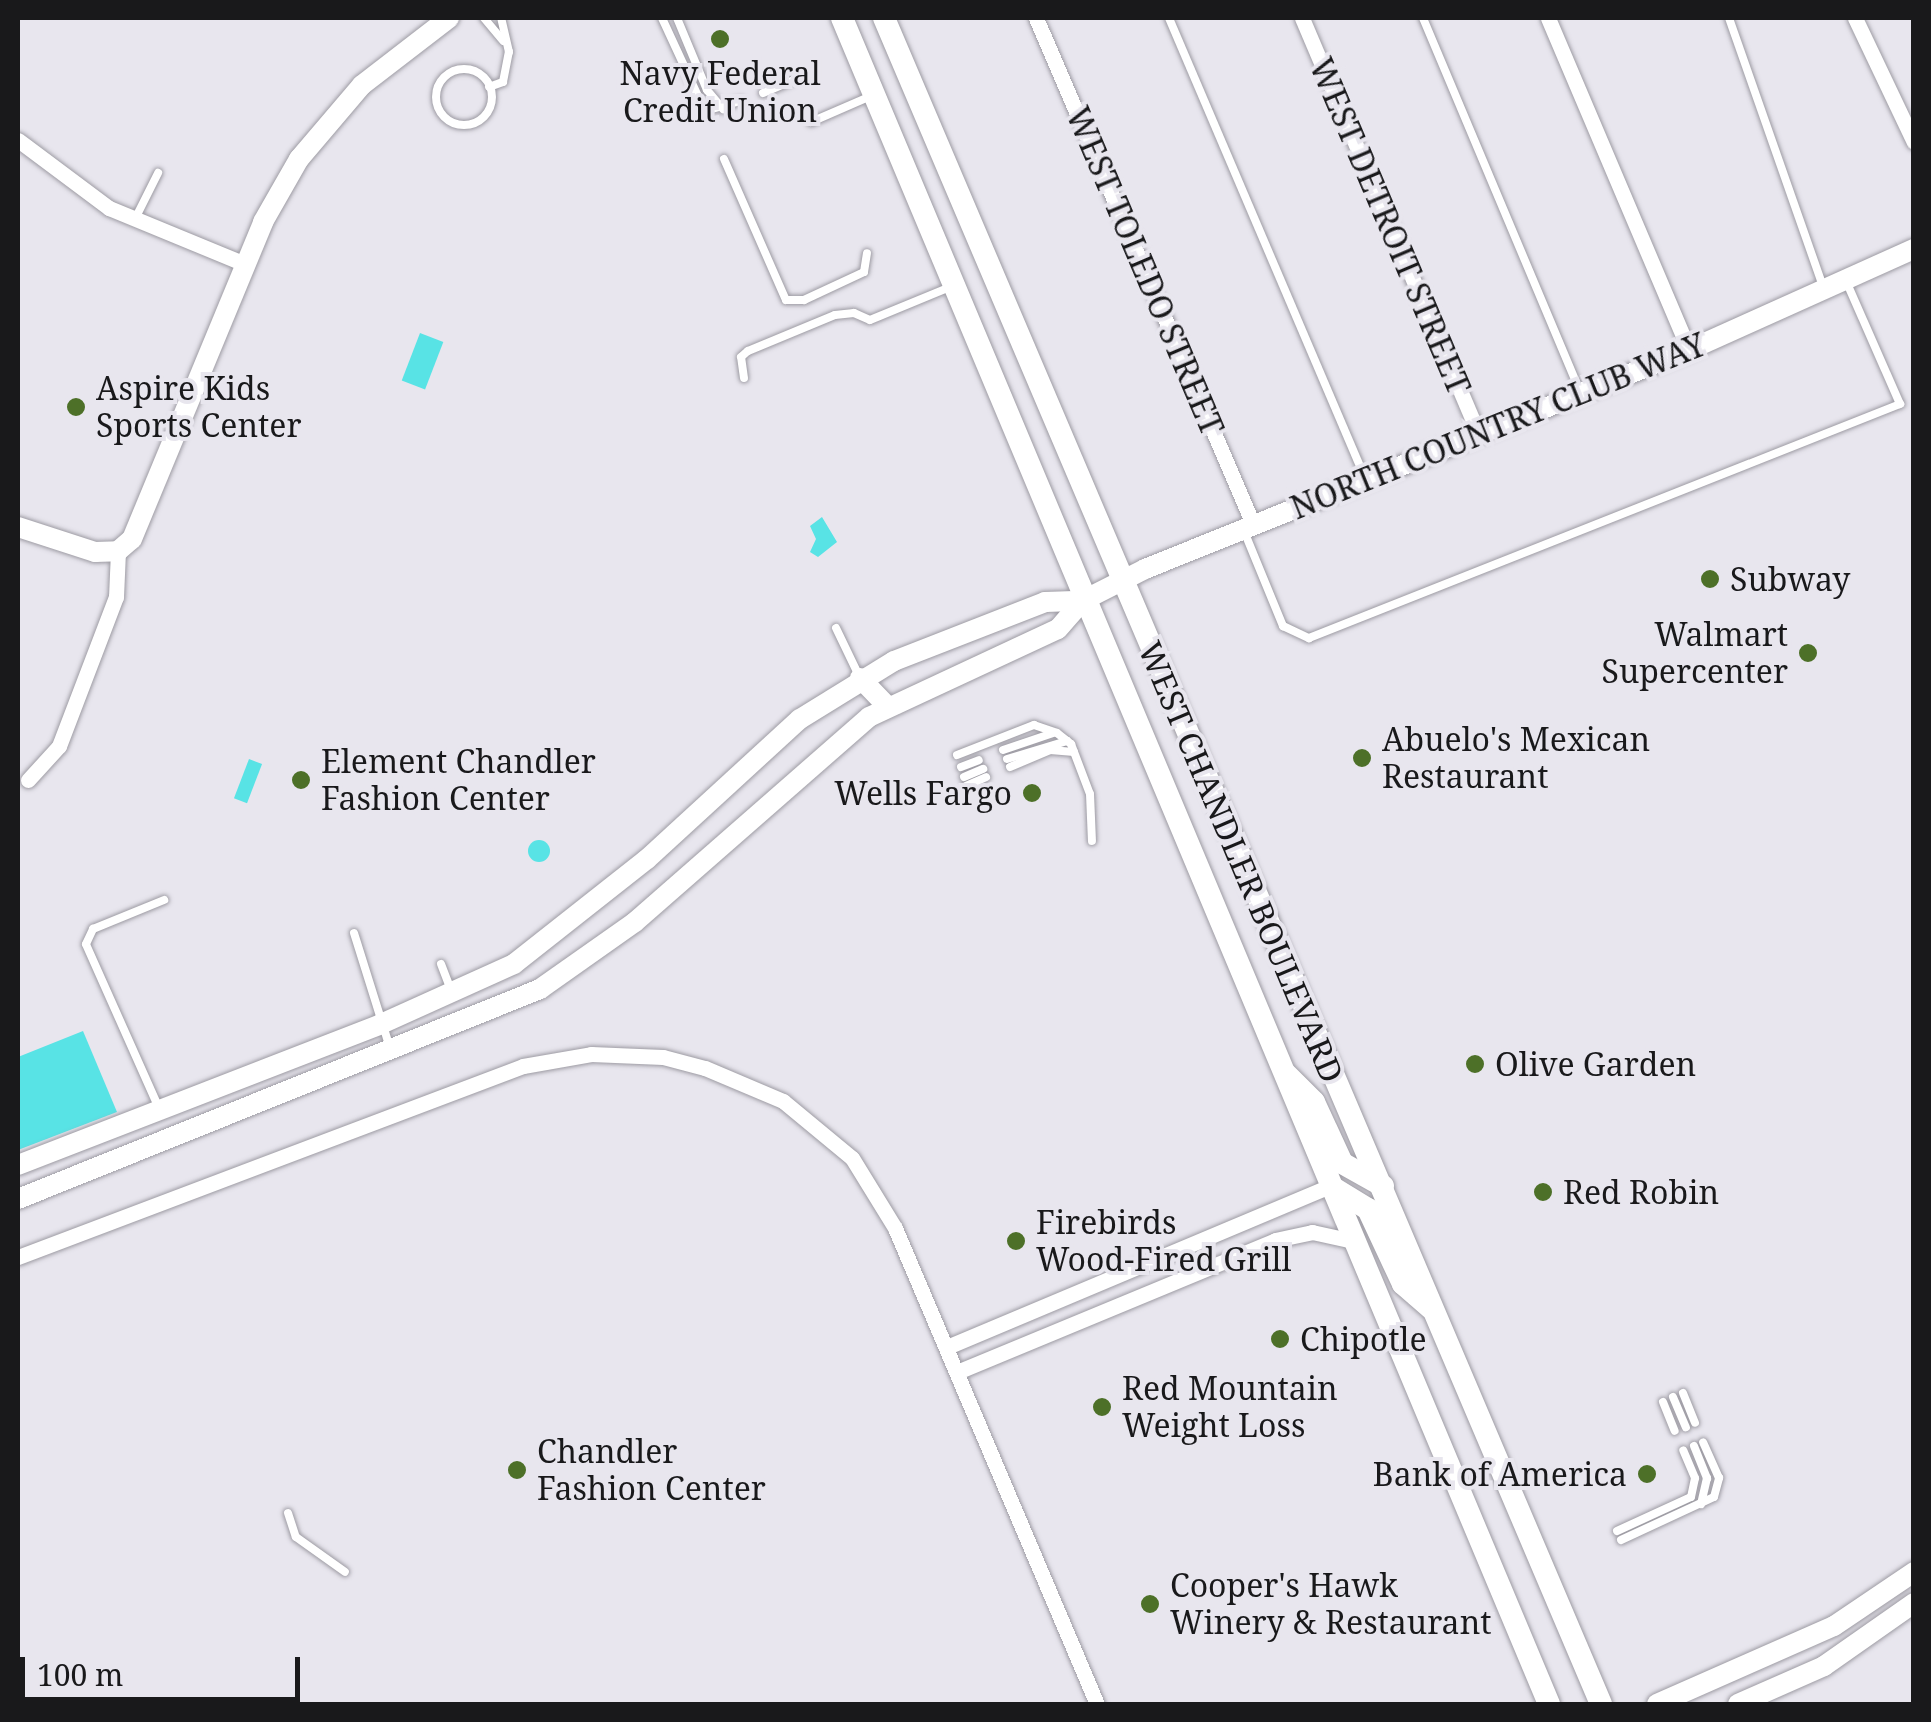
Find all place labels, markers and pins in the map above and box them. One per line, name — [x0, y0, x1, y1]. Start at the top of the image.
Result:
marker: Navy Federal Credit Union — [709, 28, 731, 50]
place label: Navy Federal Credit Union — [619, 55, 821, 130]
place label: Aspire Kids Sports Center — [96, 370, 301, 445]
marker: Aspire Kids Sports Center — [65, 396, 87, 418]
place label: Subway — [1730, 560, 1850, 598]
marker: Subway — [1699, 568, 1721, 590]
place label: Walmart Supercenter — [1601, 616, 1788, 691]
marker: Walmart Supercenter — [1797, 642, 1819, 664]
place label: Abuelo's Mexican Restaurant — [1382, 721, 1650, 796]
place label: Element Chandler Fashion Center — [321, 743, 596, 818]
marker: Abuelo's Mexican Restaurant — [1351, 747, 1373, 769]
marker: Element Chandler Fashion Center — [290, 769, 312, 791]
place label: Wells Fargo — [834, 774, 1012, 812]
marker: Wells Fargo — [1021, 782, 1043, 804]
place label: Olive Garden — [1495, 1045, 1696, 1083]
marker: Olive Garden — [1464, 1053, 1486, 1075]
place label: Red Robin — [1563, 1173, 1719, 1211]
marker: Red Robin — [1532, 1181, 1554, 1203]
place label: Firebirds Wood-Fired Grill — [1036, 1204, 1291, 1279]
marker: Firebirds Wood-Fired Grill — [1005, 1230, 1027, 1252]
place label: Chipotle — [1300, 1320, 1427, 1358]
marker: Chipotle — [1269, 1328, 1291, 1350]
place label: Red Mountain Weight Loss — [1122, 1370, 1338, 1445]
marker: Red Mountain Weight Loss — [1091, 1396, 1113, 1418]
place label: Chandler Fashion Center — [537, 1433, 766, 1508]
place label: Bank of America — [1373, 1455, 1627, 1493]
marker: Chandler Fashion Center — [506, 1459, 528, 1481]
marker: Bank of America — [1636, 1463, 1658, 1485]
place label: Cooper's Hawk Winery & Restaurant — [1170, 1567, 1492, 1642]
marker: Cooper's Hawk Winery & Restaurant — [1139, 1593, 1161, 1615]

